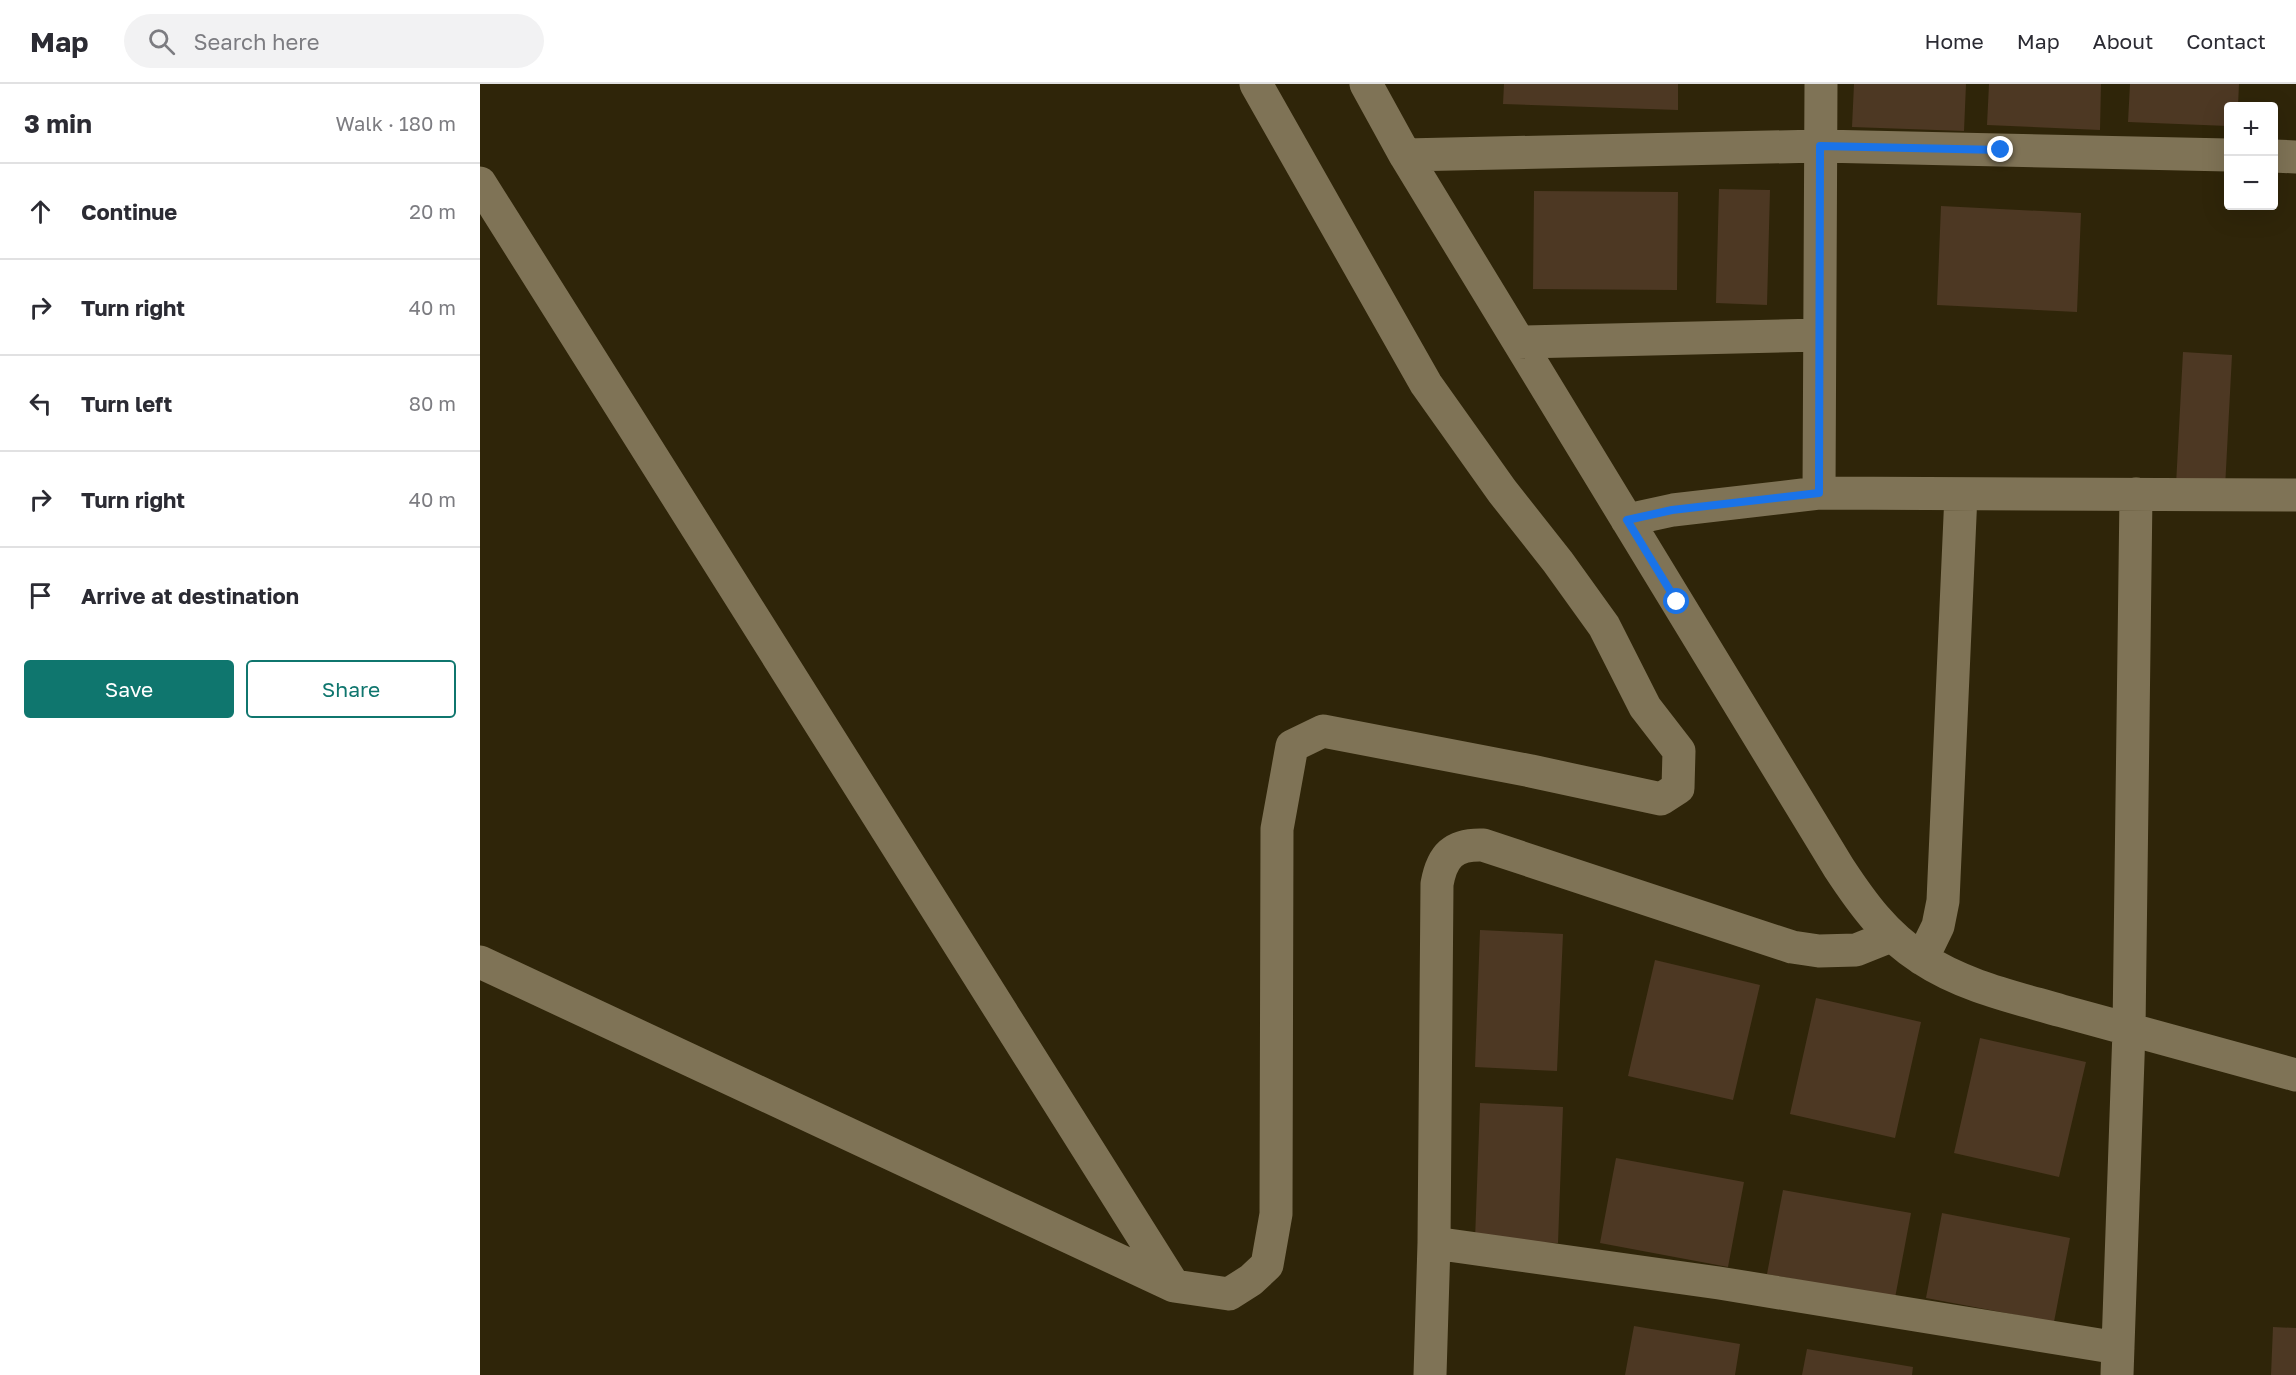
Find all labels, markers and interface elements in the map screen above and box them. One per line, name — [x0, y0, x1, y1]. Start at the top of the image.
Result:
search box — [124, 14, 544, 68]
text: Map — [30, 25, 88, 58]
icon: search — [145, 25, 178, 58]
text: Search here — [193, 28, 319, 55]
text: Home — [1924, 28, 1984, 54]
text: Map — [2017, 28, 2060, 54]
text: About — [2093, 28, 2153, 54]
text: Contact — [2186, 28, 2266, 54]
map controls — [2224, 102, 2278, 210]
button: + — [2224, 102, 2278, 156]
text: 3 min — [24, 108, 92, 139]
text: Walk · 180 m — [336, 111, 456, 135]
route end — [1987, 136, 2013, 162]
button: − — [2224, 156, 2278, 210]
icon: ahead — [24, 195, 57, 228]
text: Continue — [81, 198, 177, 225]
text: 20 m — [409, 199, 456, 223]
icon: right — [24, 291, 57, 324]
text: Turn right — [81, 294, 185, 321]
text: 40 m — [409, 295, 456, 319]
icon: left — [24, 387, 57, 420]
text: Turn left — [81, 390, 172, 417]
text: 80 m — [409, 391, 456, 415]
icon: right — [24, 483, 57, 516]
text: Turn right — [81, 486, 185, 513]
text: 40 m — [409, 487, 456, 511]
icon: arrive — [24, 579, 57, 612]
text: Arrive at destination — [81, 582, 299, 609]
route start — [1663, 588, 1689, 614]
button: Save — [24, 660, 234, 718]
button: Share — [246, 660, 456, 718]

